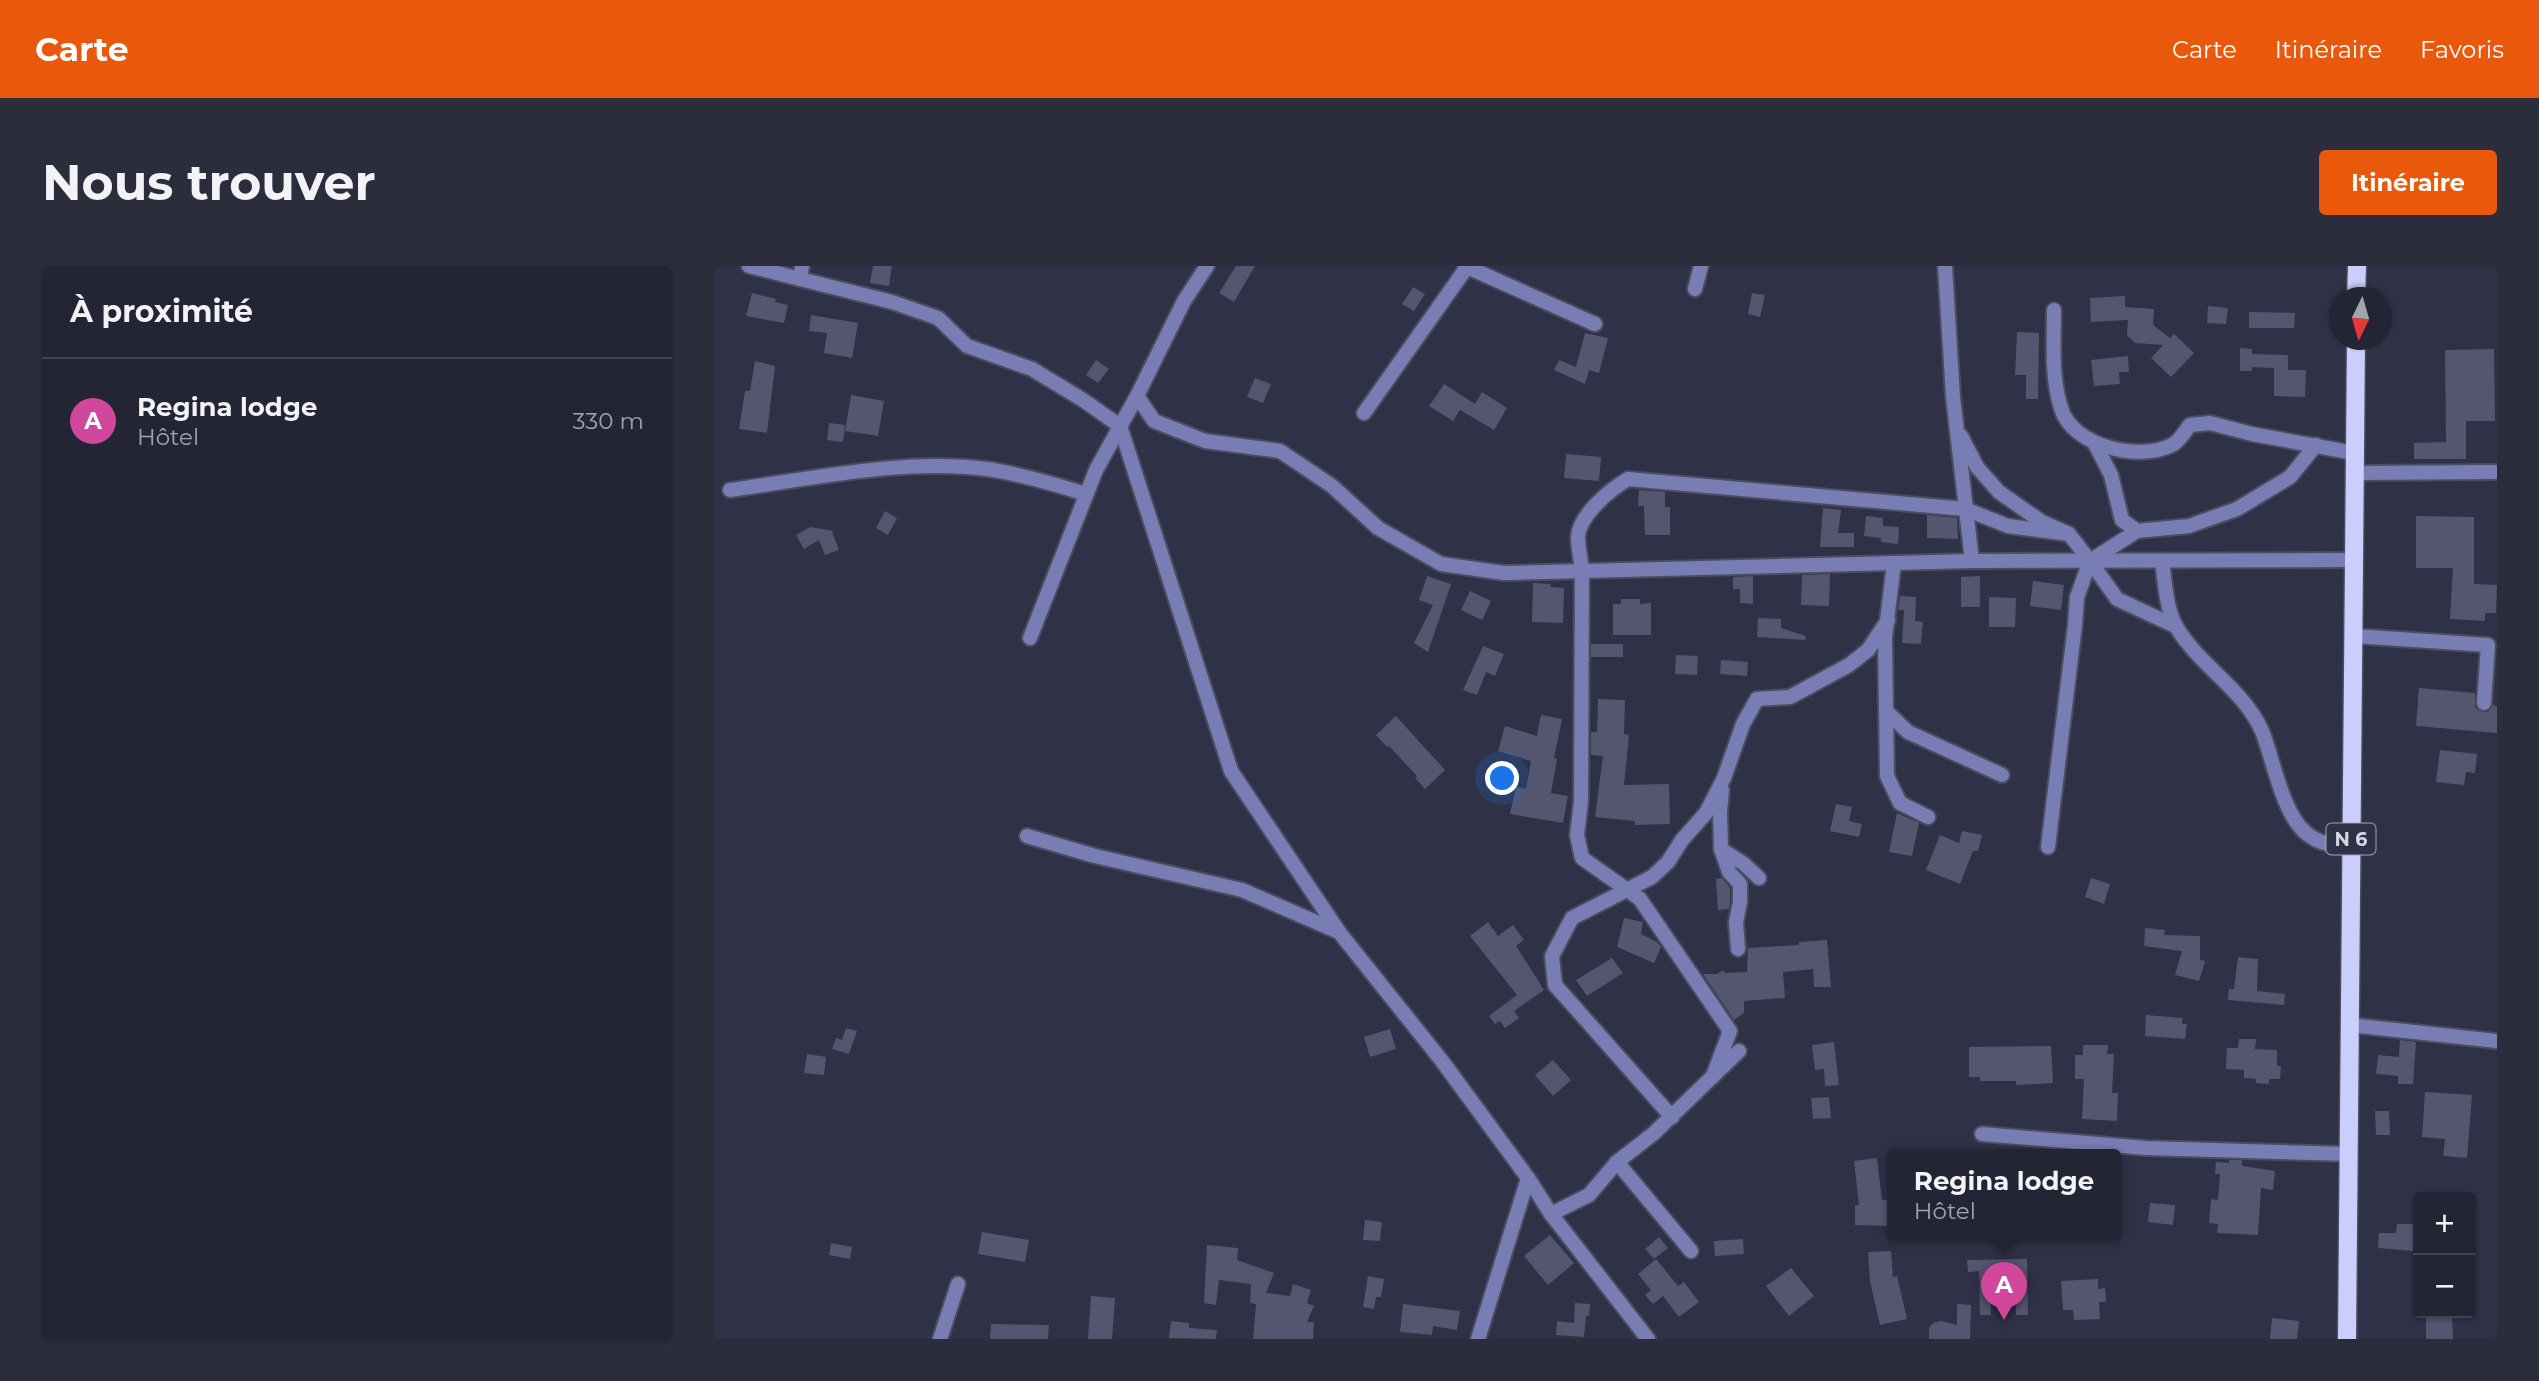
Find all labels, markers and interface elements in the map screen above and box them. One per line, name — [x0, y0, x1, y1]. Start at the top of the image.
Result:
text: Carte — [35, 29, 128, 69]
text: Carte — [2172, 35, 2237, 64]
text: Itinéraire — [2275, 35, 2382, 64]
text: Favoris — [2420, 35, 2504, 64]
button: Itinéraire — [2319, 150, 2497, 215]
text: Nous trouver — [42, 153, 376, 212]
north arrow — [2329, 287, 2392, 350]
text: À proximité — [70, 293, 253, 330]
text: Regina lodge — [137, 391, 317, 423]
text: A — [84, 407, 102, 435]
text: 330 m — [573, 407, 644, 435]
text: Hôtel — [137, 423, 199, 451]
your location — [1485, 761, 1519, 795]
road number: N 6 — [2326, 824, 2376, 854]
popup — [1887, 1149, 2121, 1240]
text: Regina lodge — [1914, 1165, 2094, 1197]
map controls — [2413, 1192, 2476, 1318]
button: + — [2413, 1192, 2476, 1255]
text: Hôtel — [1914, 1197, 1976, 1225]
button: − — [2413, 1255, 2476, 1318]
pin: A — [1981, 1262, 2027, 1320]

